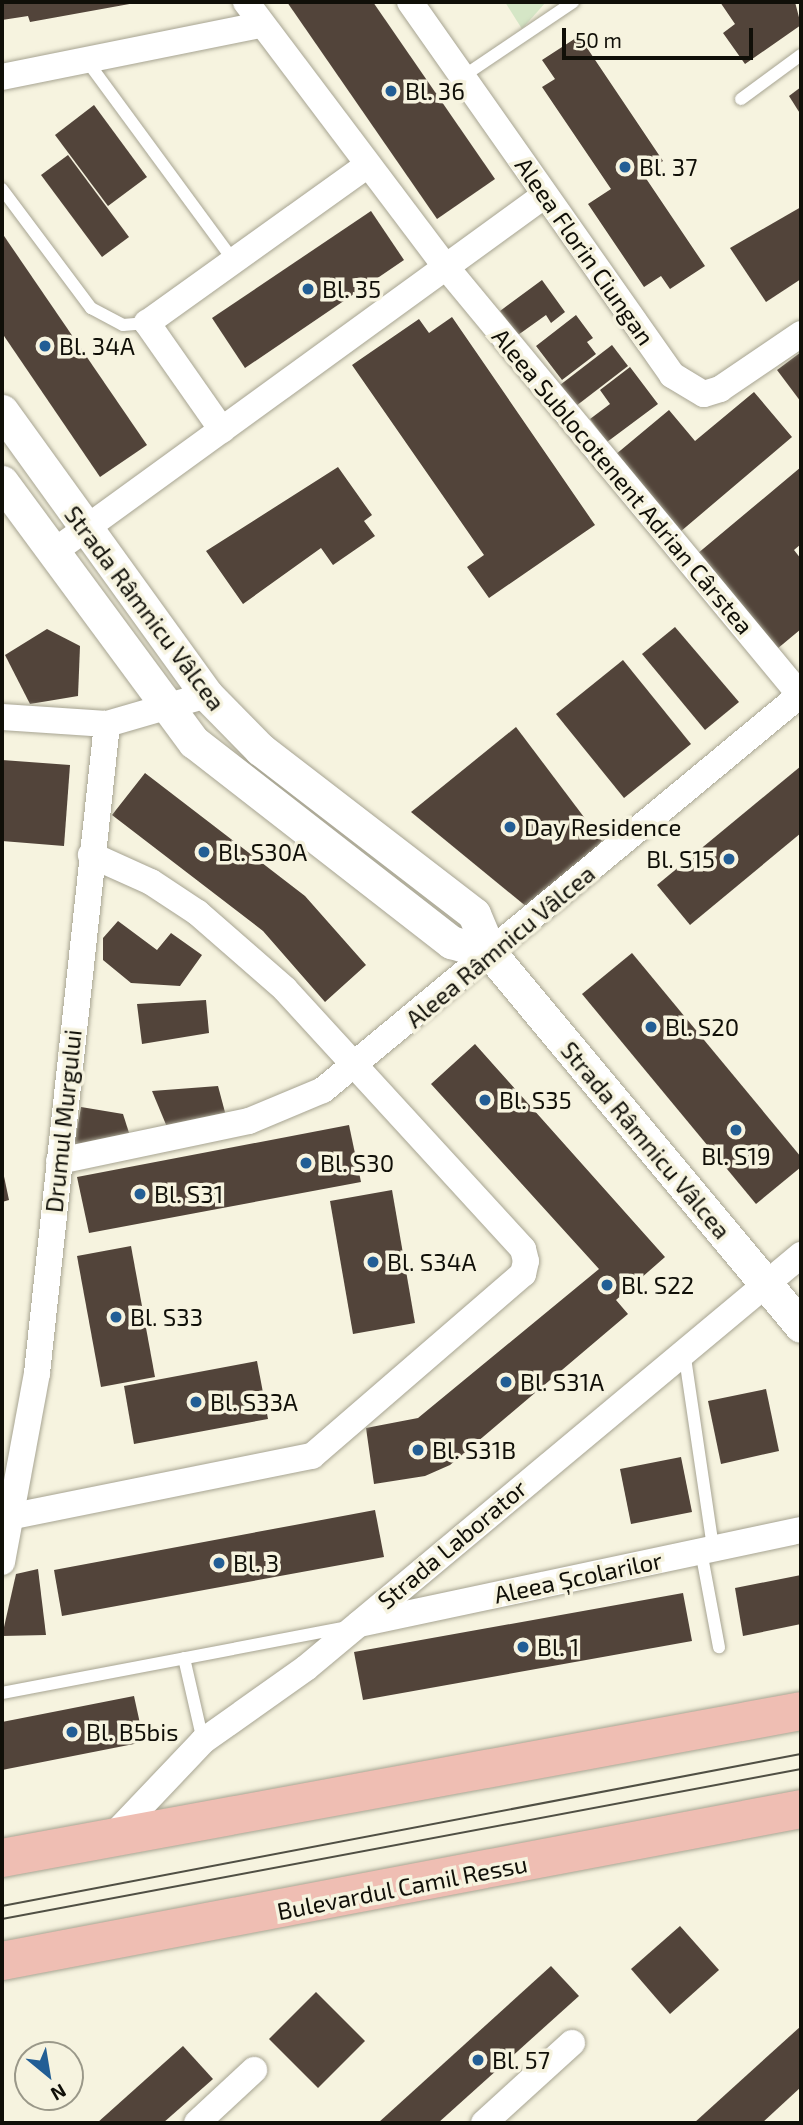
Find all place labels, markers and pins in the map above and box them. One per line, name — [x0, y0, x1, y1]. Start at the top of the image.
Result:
place label: Bl. 36 — [405, 77, 465, 105]
marker: Bl. 36 — [383, 83, 399, 99]
place label: Bl. 37 — [639, 153, 697, 181]
marker: Bl. 37 — [617, 159, 633, 175]
place label: Bl. 35 — [322, 275, 381, 303]
marker: Bl. 35 — [300, 281, 316, 297]
place label: Bl. 34A — [59, 332, 135, 360]
marker: Bl. 34A — [37, 338, 53, 354]
place label: Day Residence — [524, 813, 682, 841]
marker: Day Residence — [502, 819, 518, 835]
place label: Bl. S30A — [218, 838, 307, 866]
marker: Bl. S30A — [196, 844, 212, 860]
place label: Bl. S15 — [646, 845, 715, 873]
marker: Bl. S15 — [721, 851, 737, 867]
place label: Bl. S20 — [665, 1013, 739, 1041]
marker: Bl. S20 — [643, 1019, 659, 1035]
place label: Bl. S35 — [499, 1086, 572, 1114]
marker: Bl. S35 — [477, 1092, 493, 1108]
marker: Bl. S19 — [728, 1122, 744, 1138]
place label: Bl. S19 — [701, 1142, 771, 1170]
place label: Bl. S30 — [320, 1149, 394, 1177]
marker: Bl. S30 — [298, 1155, 314, 1171]
place label: Bl. S31 — [154, 1180, 223, 1208]
marker: Bl. S31 — [132, 1186, 148, 1202]
place label: Bl. S34A — [387, 1248, 476, 1276]
marker: Bl. S34A — [365, 1254, 381, 1270]
place label: Bl. S22 — [621, 1271, 694, 1299]
marker: Bl. S22 — [599, 1277, 615, 1293]
place label: Bl. S33 — [130, 1303, 203, 1331]
marker: Bl. S33 — [108, 1309, 124, 1325]
place label: Bl. S31A — [520, 1368, 604, 1396]
marker: Bl. S31A — [498, 1374, 514, 1390]
place label: Bl. S33A — [210, 1388, 298, 1416]
marker: Bl. S33A — [188, 1394, 204, 1410]
place label: Bl. S31B — [432, 1436, 516, 1464]
marker: Bl. S31B — [410, 1442, 426, 1458]
place label: Bl. 3 — [233, 1549, 279, 1577]
marker: Bl. 3 — [211, 1555, 227, 1571]
place label: Bl. 1 — [537, 1633, 579, 1661]
marker: Bl. 1 — [515, 1639, 531, 1655]
place label: Bl. B5bis — [86, 1718, 178, 1746]
marker: Bl. B5bis — [64, 1724, 80, 1740]
place label: Bl. 57 — [492, 2046, 550, 2074]
marker: Bl. 57 — [470, 2052, 486, 2068]

